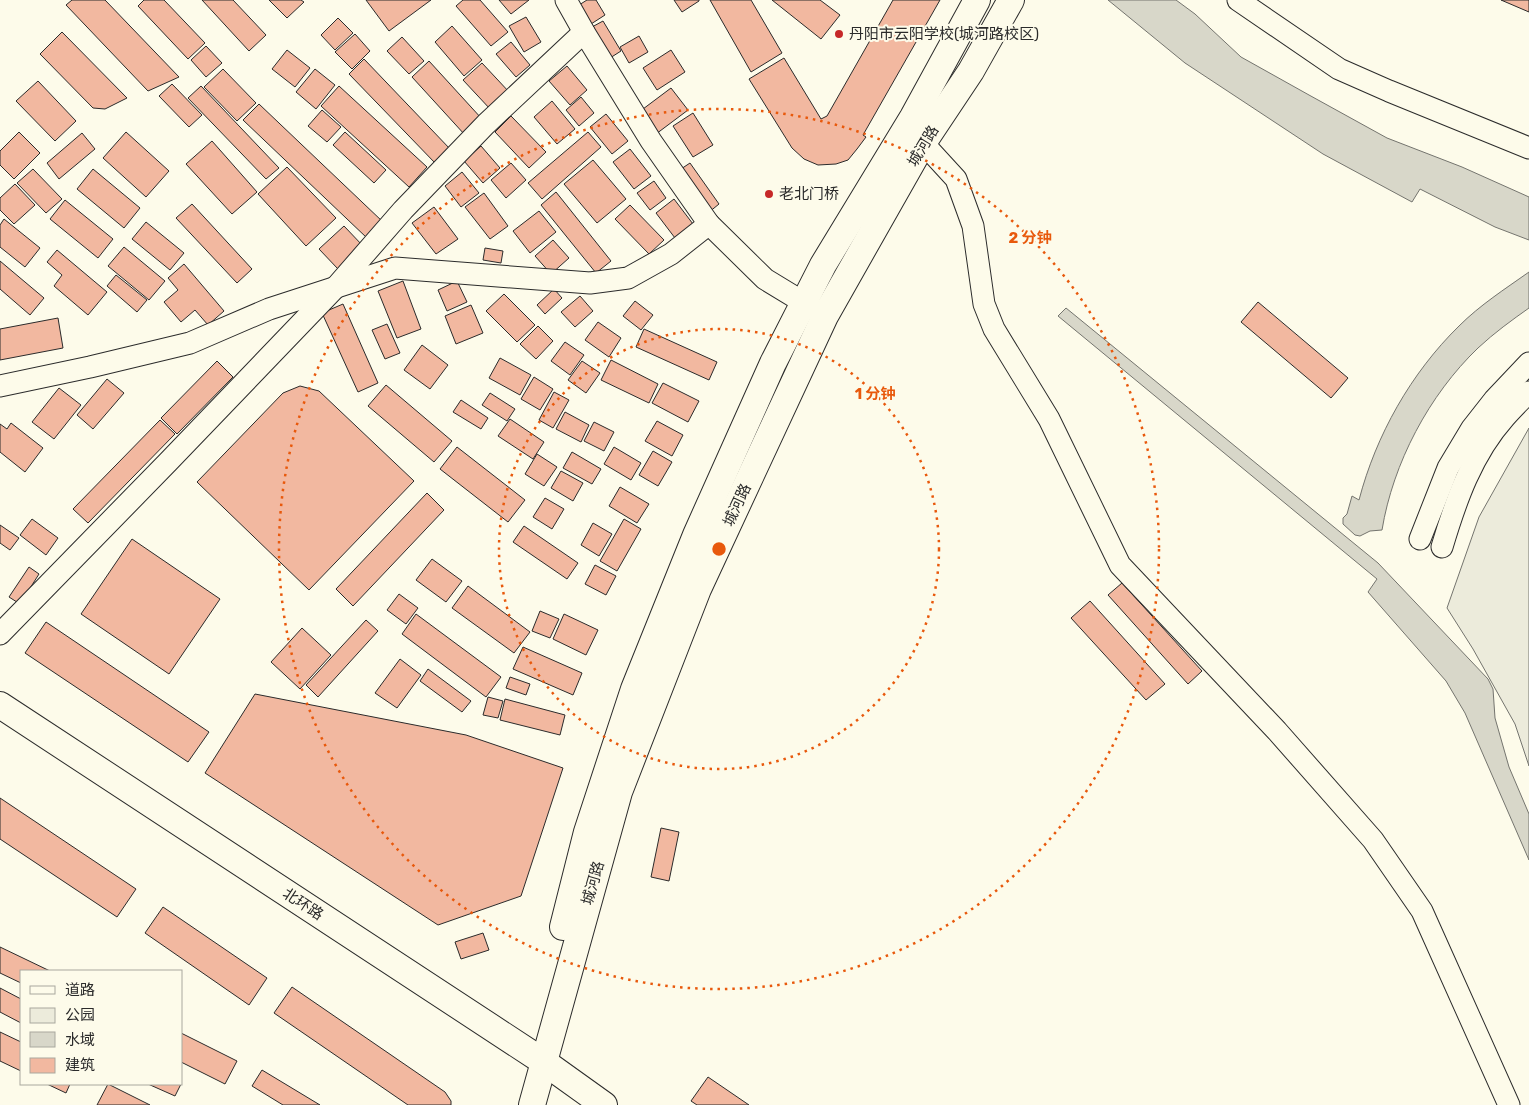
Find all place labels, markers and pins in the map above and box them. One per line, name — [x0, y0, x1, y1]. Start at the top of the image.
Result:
place label: 丹阳市云阳学校(城河路校区) — [849, 25, 1039, 43]
marker: 丹阳市云阳学校(城河路校区) — [833, 28, 845, 40]
place label: 老北门桥 — [779, 185, 839, 203]
marker: 老北门桥 — [763, 188, 775, 200]
centre of rings — [710, 540, 728, 558]

